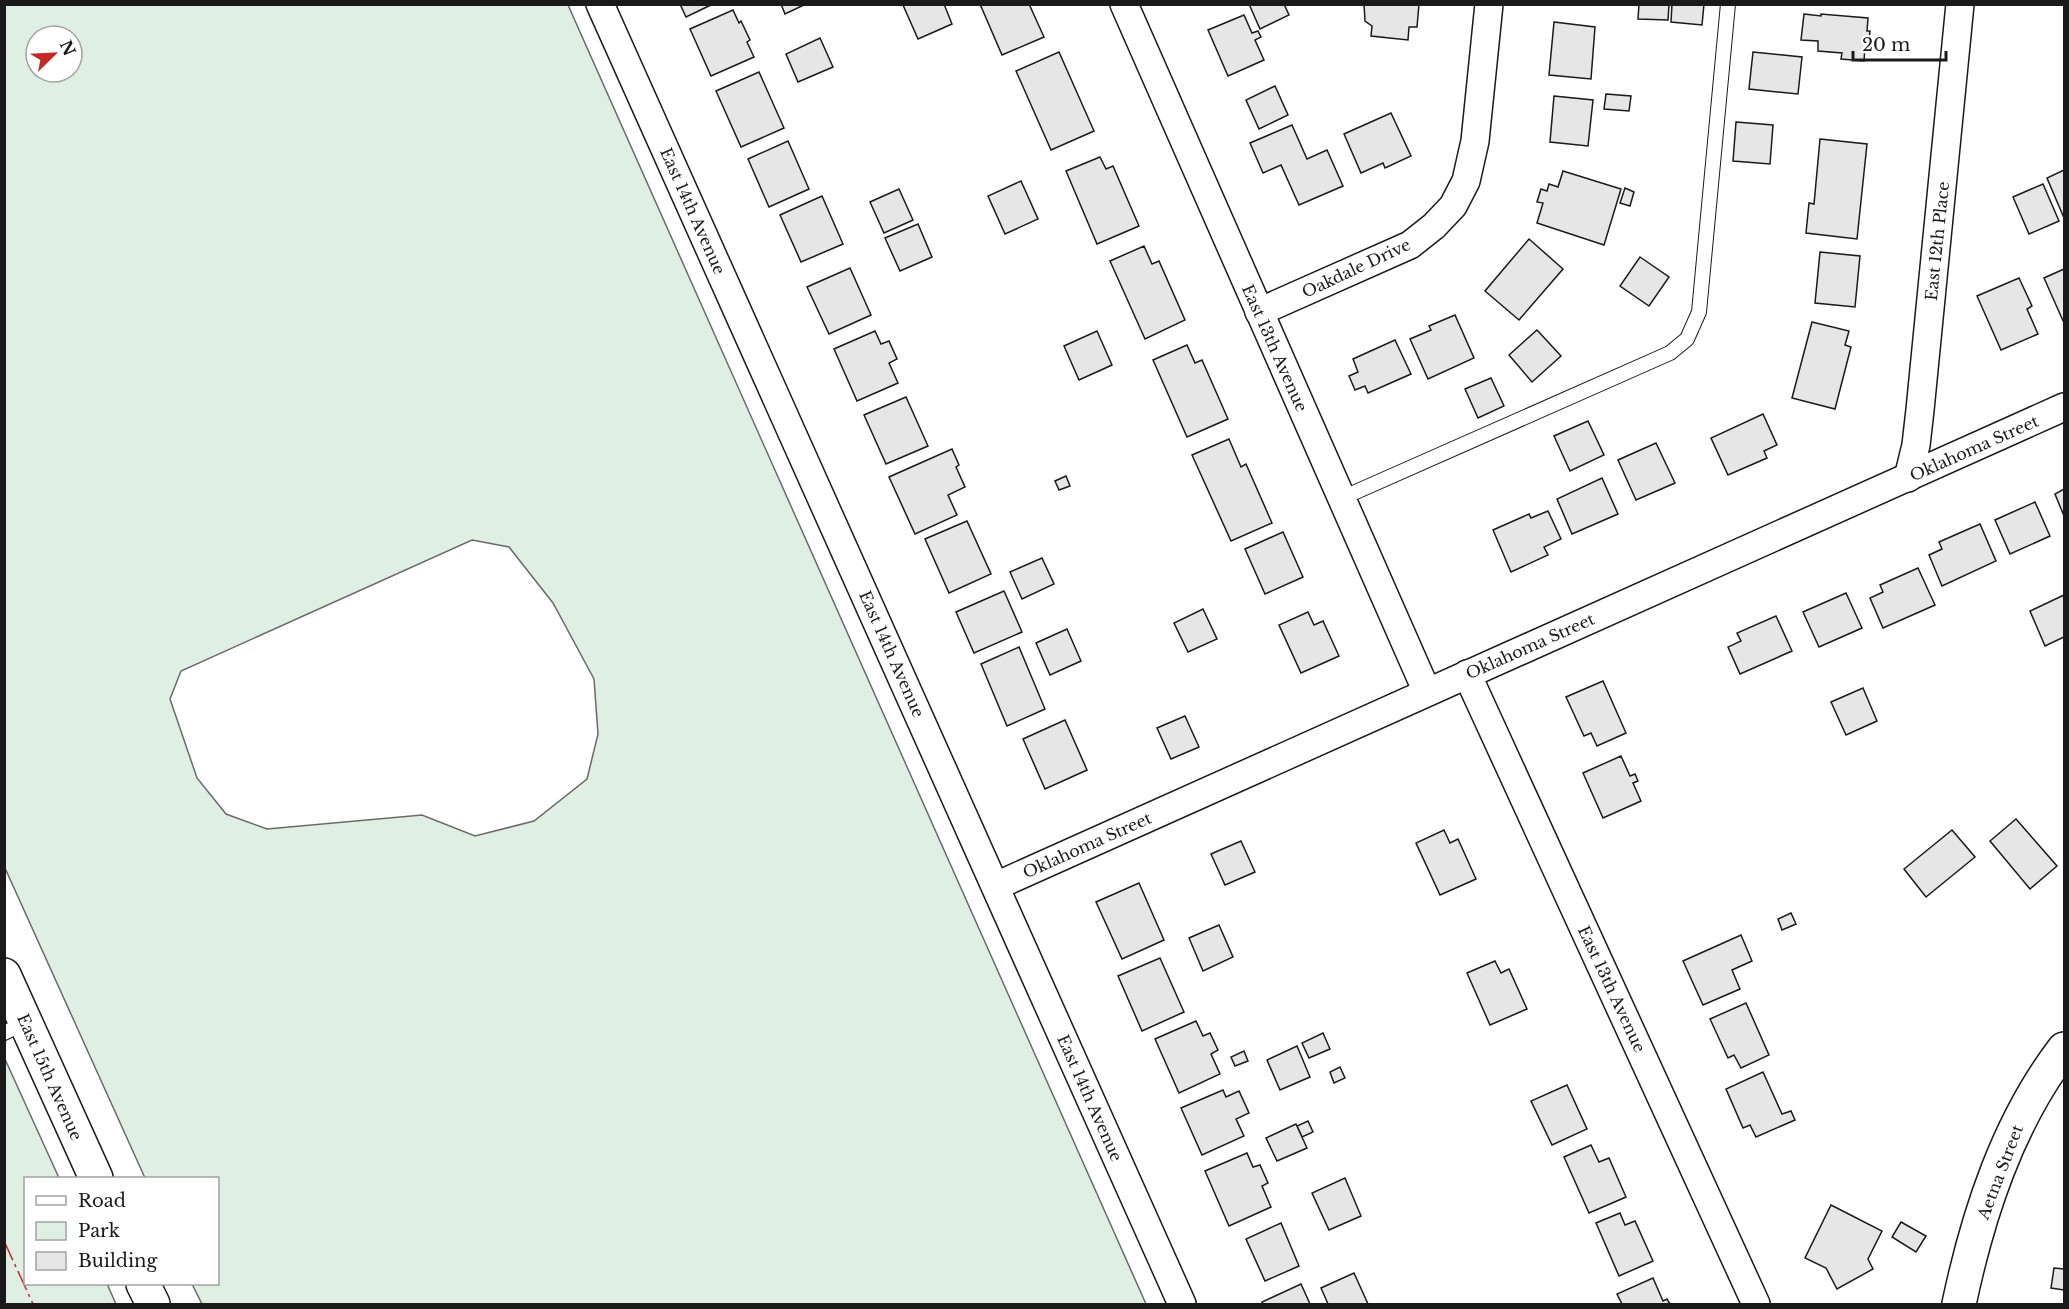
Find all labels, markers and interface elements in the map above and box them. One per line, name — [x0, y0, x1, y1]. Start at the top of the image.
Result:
north arrow — [24, 24, 84, 84]
scale bar — [1853, 24, 1946, 62]
text: 20 m — [1862, 34, 1910, 56]
text: N — [56, 37, 80, 59]
street label: East 14th Avenue — [656, 144, 730, 278]
street label: East 12th Place — [1921, 180, 1953, 302]
street label: Oakdale Drive — [1299, 234, 1413, 302]
street label: East 13th Avenue — [1238, 281, 1312, 415]
street label: Oklahoma Street — [1906, 411, 2042, 485]
street label: East 14th Avenue — [855, 587, 929, 721]
street label: Oklahoma Street — [1462, 609, 1598, 683]
street label: Oklahoma Street — [1019, 808, 1155, 882]
street label: East 13th Avenue — [1574, 923, 1650, 1055]
street label: East 15th Avenue — [13, 1011, 87, 1143]
street label: East 14th Avenue — [1053, 1031, 1127, 1165]
street label: Aetna Street — [1972, 1122, 2027, 1223]
legend — [24, 1177, 219, 1285]
text: Road — [78, 1190, 126, 1212]
text: Park — [78, 1220, 120, 1242]
text: Building — [78, 1250, 157, 1272]

